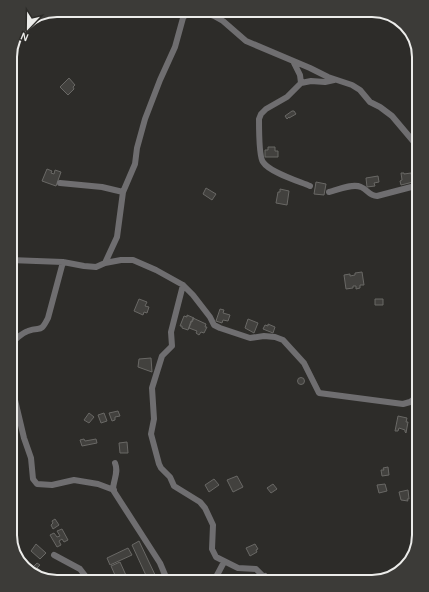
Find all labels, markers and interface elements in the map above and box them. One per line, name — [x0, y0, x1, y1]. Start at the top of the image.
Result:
north arrow — [8, 8, 48, 48]
text: N — [18, 29, 31, 44]

